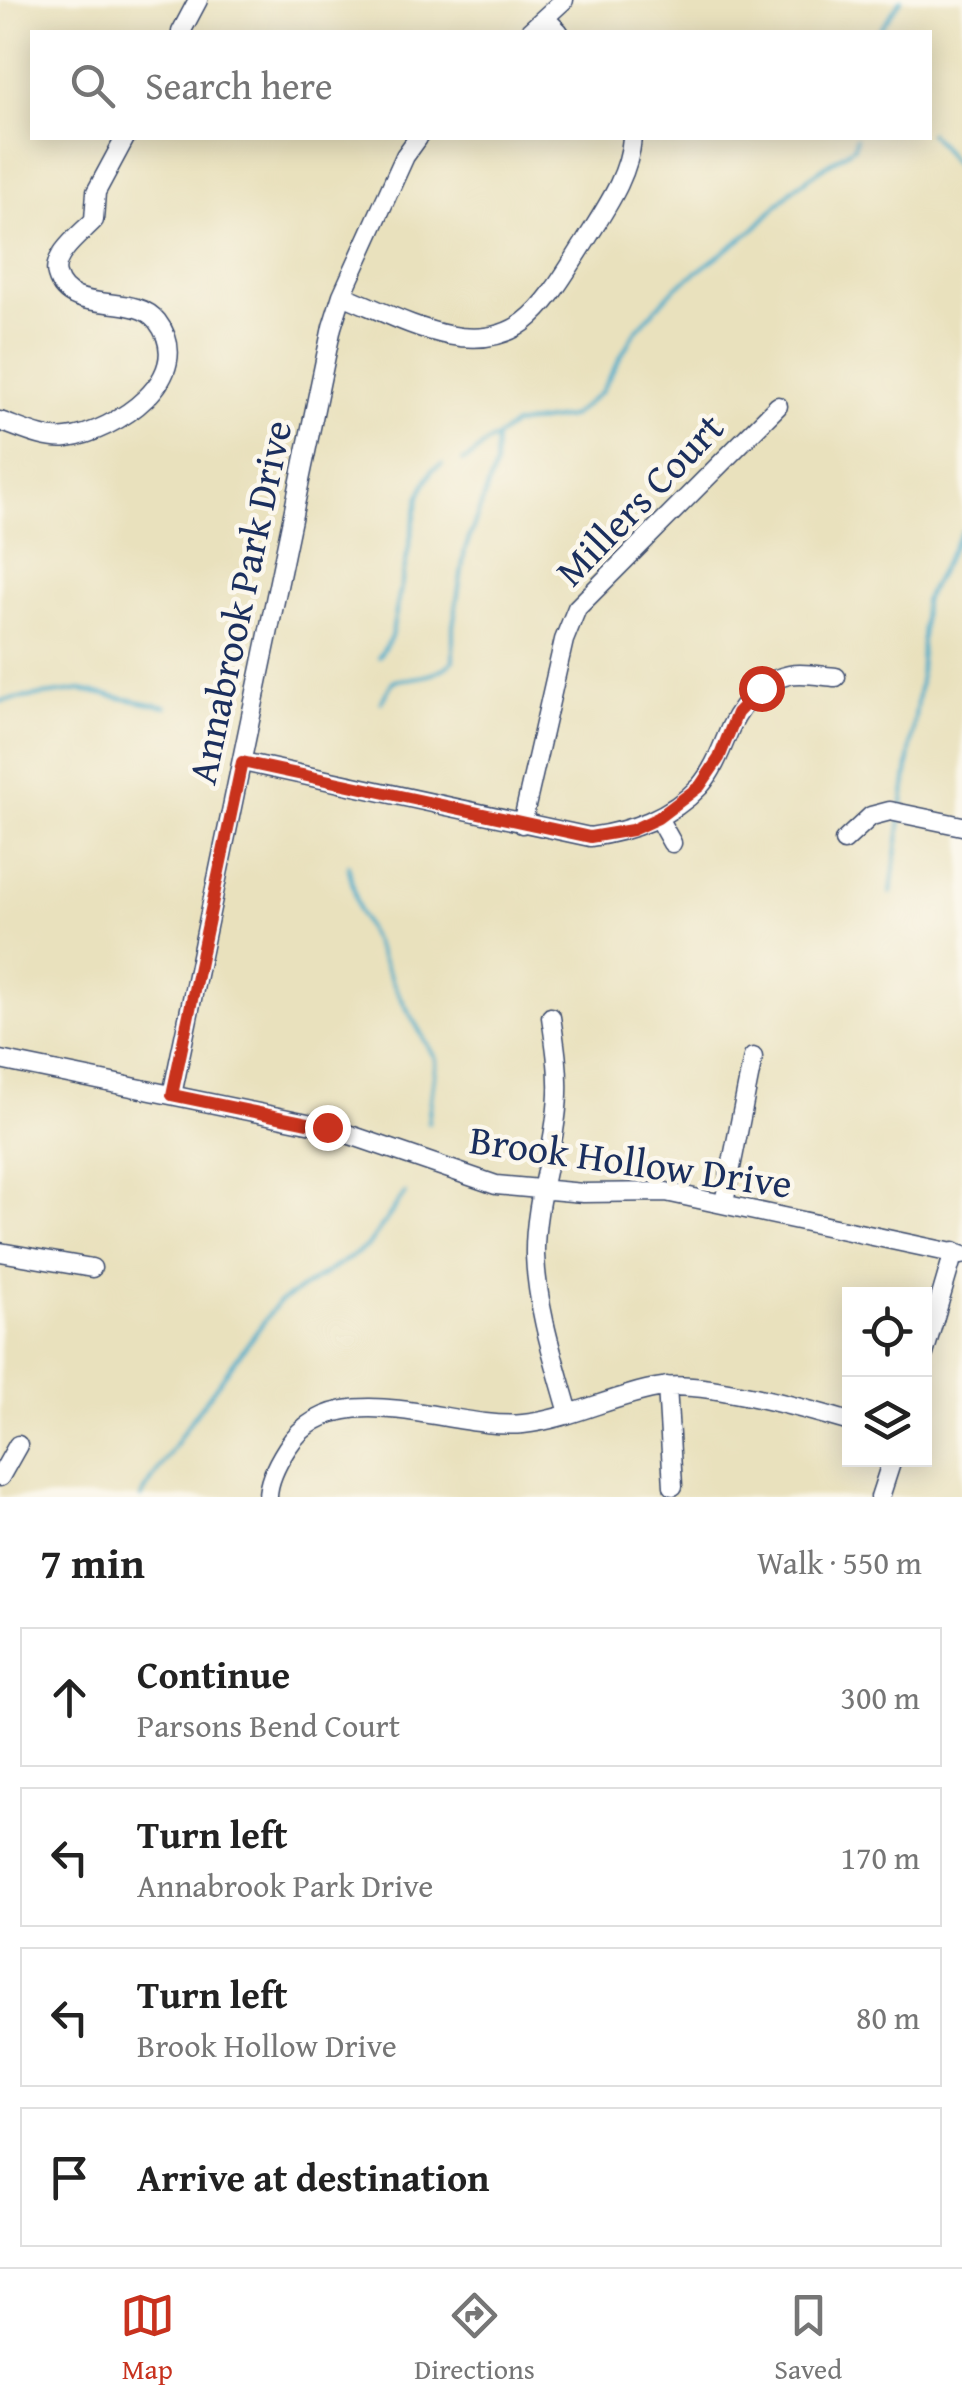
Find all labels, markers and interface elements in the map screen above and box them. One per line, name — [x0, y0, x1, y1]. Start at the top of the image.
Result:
search box — [30, 30, 932, 140]
text: Search here — [145, 57, 333, 113]
icon: search — [65, 58, 120, 113]
street label: Millers Court — [541, 399, 737, 599]
street label: Annabrook Park Drive — [172, 415, 306, 789]
route start — [739, 666, 785, 712]
route end — [305, 1105, 351, 1151]
street label: Brook Hollow Drive — [466, 1109, 796, 1213]
map controls — [842, 1287, 932, 1467]
button: locate — [842, 1287, 932, 1377]
button: layers — [842, 1377, 932, 1467]
text: 7 min — [40, 1532, 145, 1593]
text: Walk · 550 m — [757, 1539, 922, 1586]
text: Continue — [137, 1646, 290, 1702]
icon: ahead — [42, 1670, 97, 1725]
text: 300 m — [841, 1674, 920, 1721]
text: Parsons Bend Court — [137, 1702, 400, 1749]
text: Turn left — [137, 1806, 288, 1862]
icon: left — [42, 1830, 97, 1885]
text: 170 m — [841, 1834, 920, 1881]
text: Annabrook Park Drive — [137, 1862, 433, 1909]
text: Turn left — [137, 1966, 288, 2022]
icon: left — [42, 1990, 97, 2045]
text: 80 m — [856, 1994, 920, 2041]
text: Brook Hollow Drive — [137, 2022, 397, 2069]
text: Arrive at destination — [137, 2149, 490, 2205]
icon: arrive — [42, 2150, 97, 2205]
tab: Map — [120, 2288, 175, 2389]
tab: Directions — [414, 2288, 535, 2389]
tab: Saved — [774, 2288, 842, 2389]

